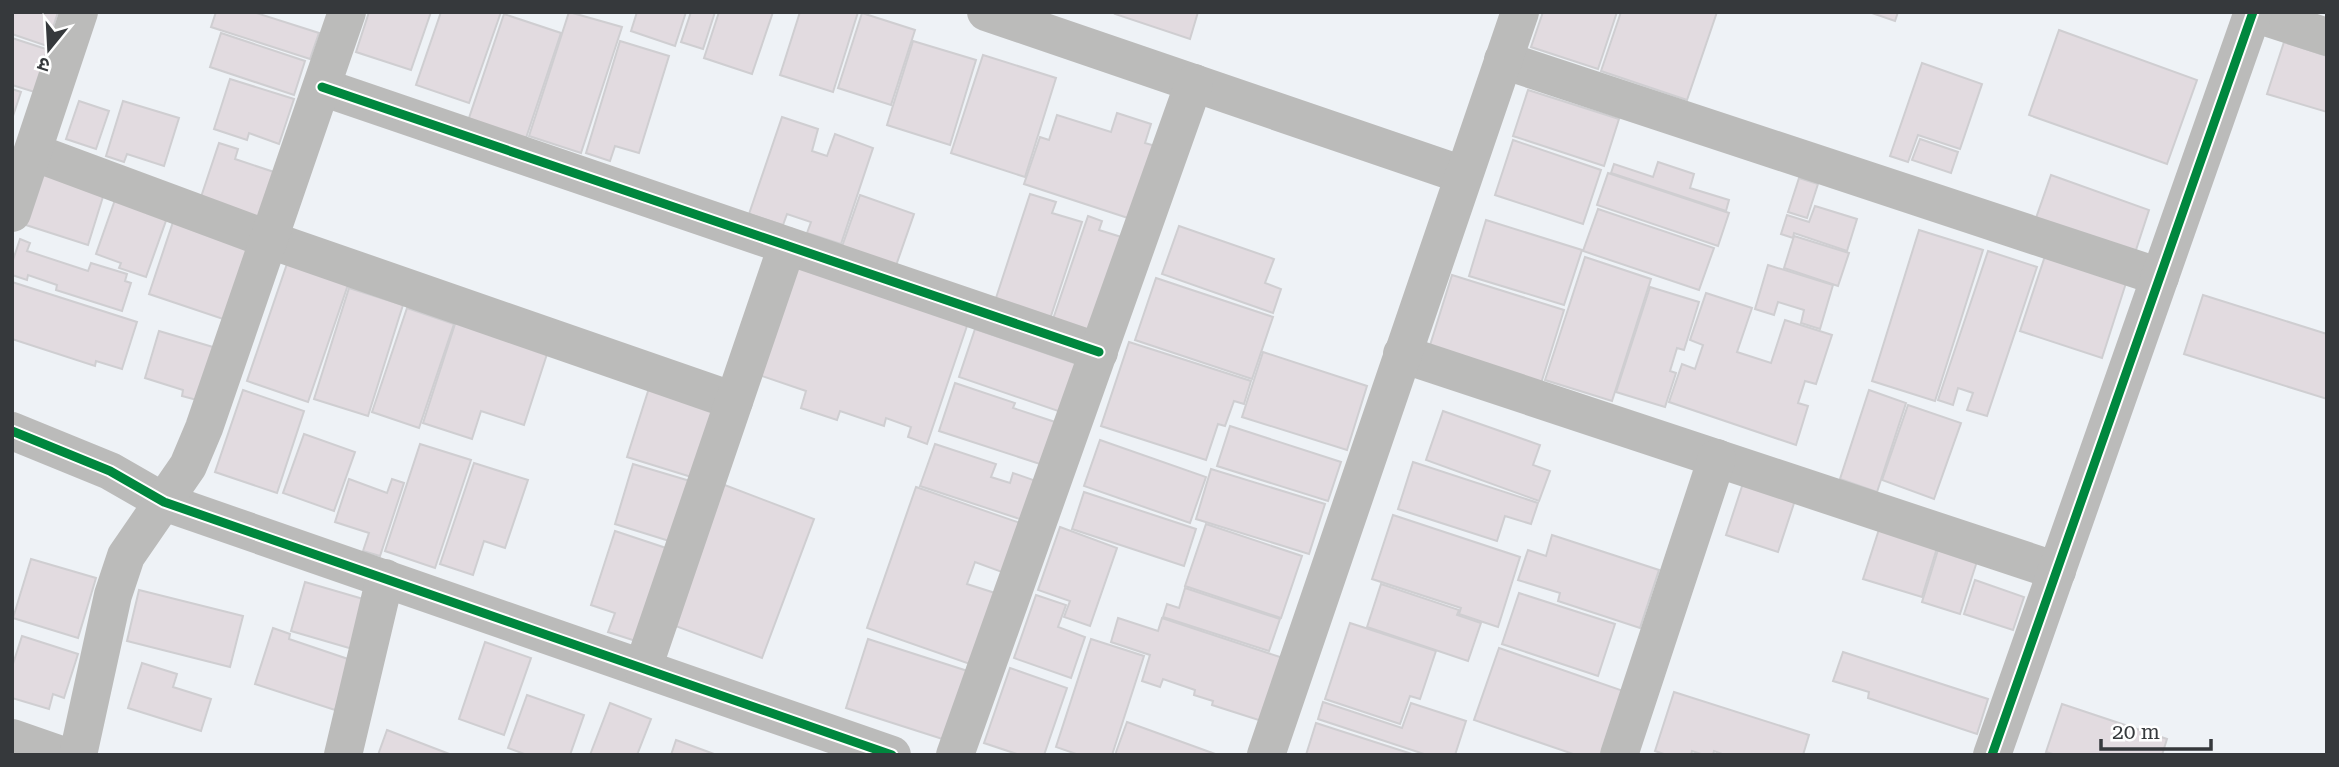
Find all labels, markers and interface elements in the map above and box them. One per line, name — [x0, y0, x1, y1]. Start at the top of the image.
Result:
north arrow — [14, 14, 84, 84]
text: उ — [34, 52, 53, 77]
scale bar — [2101, 708, 2211, 752]
text: 20 m — [2112, 720, 2160, 744]

